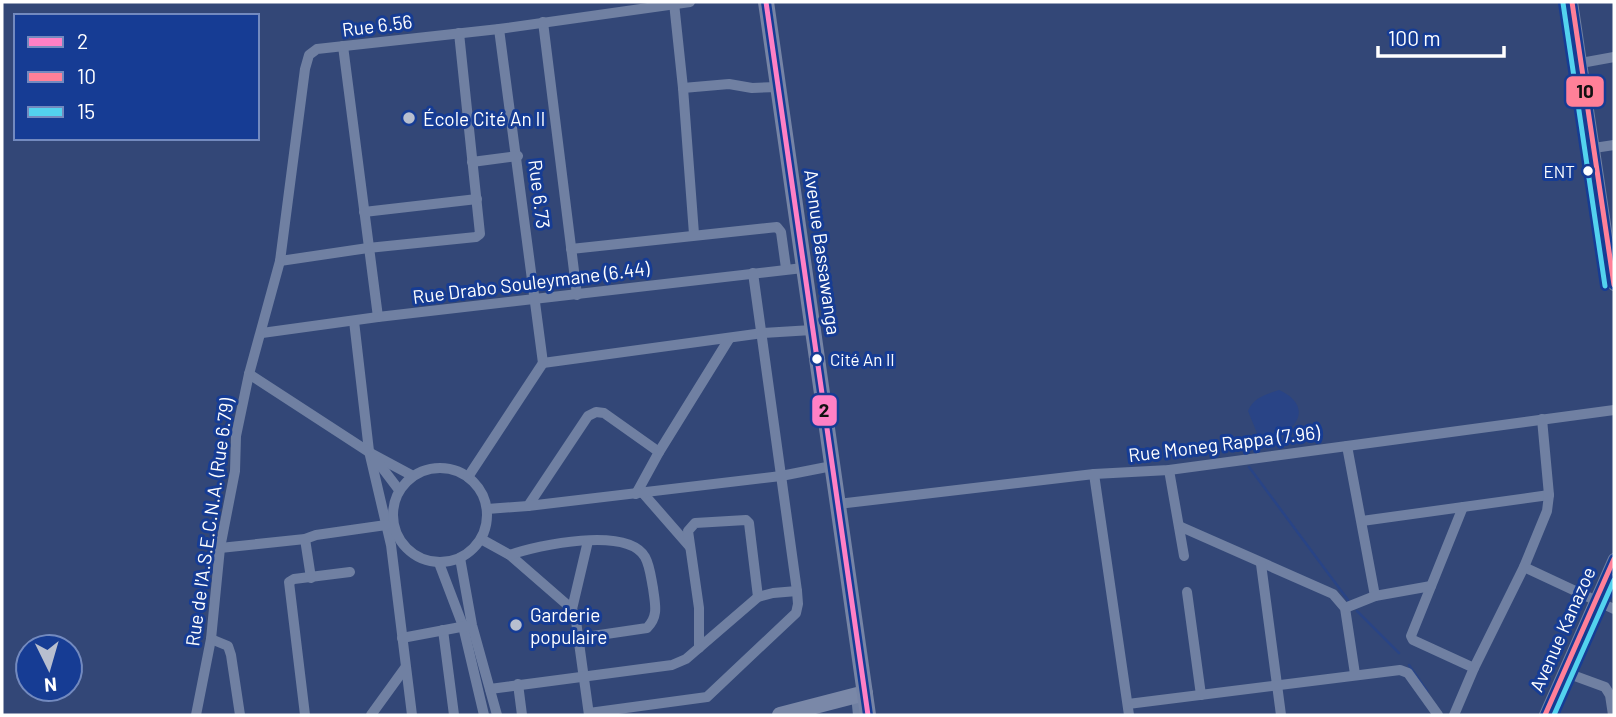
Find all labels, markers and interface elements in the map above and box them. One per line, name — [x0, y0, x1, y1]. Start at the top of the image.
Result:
street label: Rue 6.56 — [341, 9, 413, 41]
legend — [14, 14, 259, 140]
scale bar — [1378, 14, 1504, 58]
text: 100 m — [1388, 25, 1441, 50]
text: 2 — [77, 28, 88, 53]
text: 10 — [77, 63, 96, 88]
line badge: 10 — [1565, 75, 1605, 108]
text: 10 — [1576, 79, 1594, 102]
text: 15 — [77, 98, 95, 123]
place label: École Cité An II — [423, 107, 545, 130]
marker: École Cité An II — [401, 110, 417, 126]
street label: Rue 6.73 — [524, 158, 556, 230]
place label: ENT — [1544, 161, 1575, 181]
marker: ENT — [1581, 164, 1595, 178]
street label: Avenue Bassawanga — [800, 168, 846, 336]
street label: Rue Drabo Souleymane (6.44) — [411, 256, 652, 308]
place label: Cité An II — [830, 349, 895, 369]
marker: Cité An II — [810, 352, 824, 366]
line badge: 2 — [811, 394, 838, 427]
street label: Rue de l'A.S.E.C.N.A. (Rue 6.79) — [180, 395, 238, 648]
text: 2 — [819, 398, 829, 421]
street label: Rue Moneg Rappa (7.96) — [1127, 420, 1322, 466]
street label: Avenue Kanazoe — [1524, 563, 1600, 695]
place label: Garderie populaire — [530, 603, 607, 648]
marker: Garderie populaire — [508, 617, 524, 633]
north arrow — [14, 633, 84, 703]
text: N — [43, 673, 58, 697]

